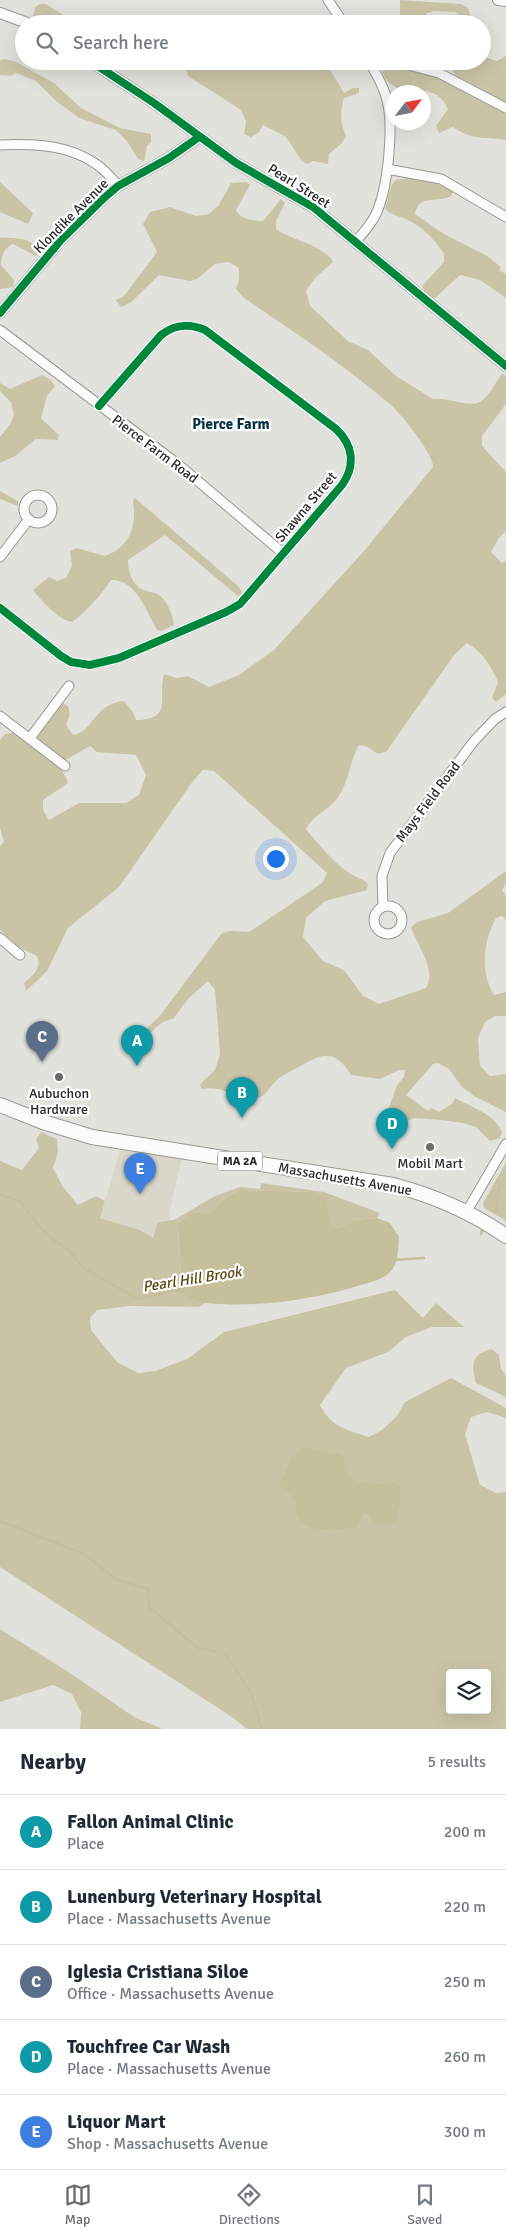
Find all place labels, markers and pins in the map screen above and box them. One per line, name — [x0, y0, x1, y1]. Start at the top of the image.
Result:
pin: C — [26, 1021, 58, 1062]
pin: A — [121, 1025, 153, 1066]
marker: Aubuchon Hardware — [53, 1071, 65, 1083]
pin: B — [226, 1077, 258, 1118]
place label: Aubuchon Hardware — [29, 1085, 89, 1118]
pin: D — [376, 1108, 408, 1149]
marker: Mobil Mart — [424, 1141, 436, 1153]
pin: E — [124, 1153, 156, 1194]
place label: Mobil Mart — [397, 1155, 463, 1172]

